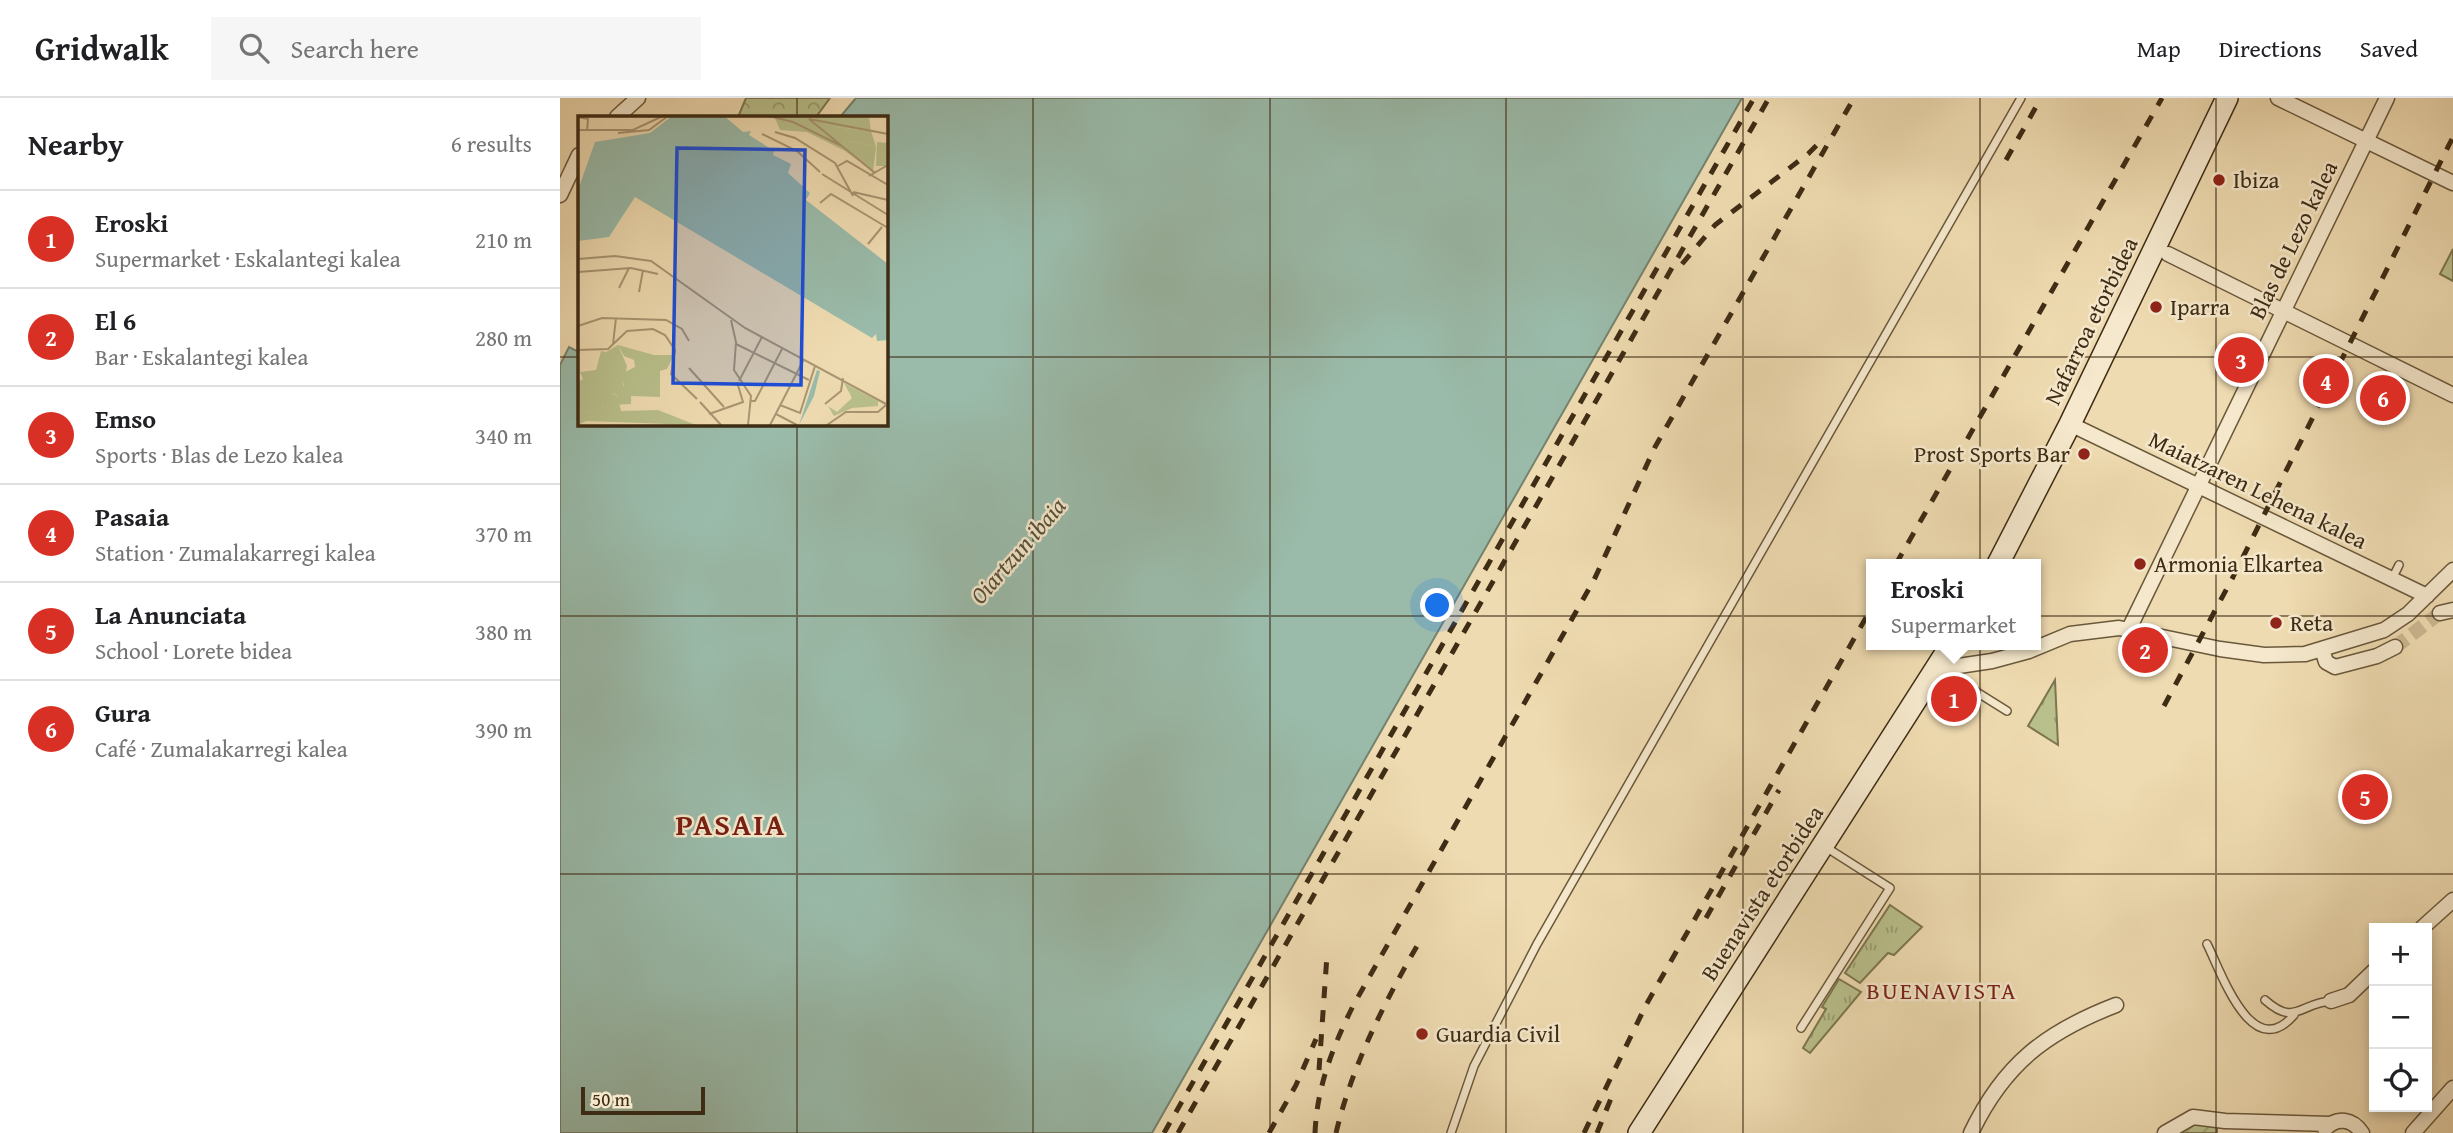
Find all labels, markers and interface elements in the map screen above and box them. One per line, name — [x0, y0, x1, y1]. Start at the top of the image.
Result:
search box — [211, 17, 701, 80]
text: Gridwalk — [35, 24, 169, 72]
icon: search — [235, 29, 273, 67]
text: Search here — [291, 29, 419, 68]
text: Map — [2137, 31, 2181, 66]
text: Directions — [2219, 31, 2322, 66]
text: Saved — [2360, 31, 2418, 66]
inset map — [578, 116, 887, 425]
text: Nearby — [28, 122, 124, 166]
text: 6 results — [451, 127, 532, 160]
street label: Blas de Lezo kalea — [2240, 155, 2345, 324]
place label: Ibiza — [2233, 163, 2279, 196]
marker: Ibiza — [2211, 172, 2227, 188]
text: Eroski — [95, 203, 168, 242]
text: 1 — [45, 223, 57, 256]
text: 210 m — [475, 223, 532, 256]
street label: Nafarroa etorbidea — [2036, 231, 2146, 410]
text: Supermarket · Eskalantegi kalea — [95, 242, 401, 275]
place label: Iparra — [2170, 290, 2230, 323]
marker: Iparra — [2148, 299, 2164, 315]
text: El 6 — [95, 301, 136, 340]
text: 2 — [45, 321, 57, 354]
text: 280 m — [475, 321, 532, 354]
pin: 3 — [2218, 334, 2264, 386]
text: Bar · Eskalantegi kalea — [95, 340, 308, 373]
pin: 4 — [2303, 355, 2349, 407]
pin: 6 — [2360, 372, 2406, 424]
text: Emso — [95, 399, 156, 438]
text: 3 — [45, 419, 57, 452]
text: 340 m — [475, 419, 532, 452]
street label: Maiatzaren Lehena kalea — [2143, 422, 2373, 557]
place label: Prost Sports Bar — [1914, 437, 2071, 470]
text: Sports · Blas de Lezo kalea — [95, 438, 343, 471]
marker: Prost Sports Bar — [2076, 446, 2092, 462]
water label: Oiartzun ibaia — [961, 490, 1074, 612]
text: Pasaia — [95, 497, 169, 536]
text: 4 — [45, 517, 57, 550]
text: 370 m — [475, 517, 532, 550]
text: Station · Zumalakarregi kalea — [95, 536, 376, 569]
place label: Armonia Elkartea — [2154, 547, 2323, 580]
marker: Armonia Elkartea — [2132, 556, 2148, 572]
popup — [1866, 559, 2041, 650]
text: Eroski — [1891, 569, 1964, 608]
your location — [1420, 588, 1454, 622]
text: La Anunciata — [95, 595, 246, 634]
place label: Reta — [2290, 606, 2333, 639]
text: Supermarket — [1891, 608, 2016, 641]
text: 5 — [45, 615, 57, 648]
text: 380 m — [475, 615, 532, 648]
marker: Reta — [2268, 615, 2284, 631]
pin: 2 — [2122, 624, 2168, 676]
text: School · Lorete bidea — [95, 634, 292, 667]
pin: 1 — [1931, 673, 1977, 725]
text: Gura — [95, 693, 151, 732]
text: 6 — [45, 713, 57, 746]
text: 390 m — [475, 713, 532, 746]
text: Café · Zumalakarregi kalea — [95, 732, 348, 765]
pin: 5 — [2342, 771, 2388, 823]
street label: Buenavista etorbidea — [1692, 798, 1831, 987]
district label: PASAIA — [675, 802, 787, 846]
map controls — [2369, 923, 2432, 1112]
button: + — [2369, 923, 2432, 986]
district label: BUENAVISTA — [1866, 973, 2018, 1008]
button: − — [2369, 986, 2432, 1049]
place label: Guardia Civil — [1436, 1017, 1560, 1050]
marker: Guardia Civil — [1414, 1026, 1430, 1042]
button: locate — [2369, 1049, 2432, 1112]
scale bar — [581, 1084, 705, 1116]
text: 50 m — [592, 1085, 630, 1113]

